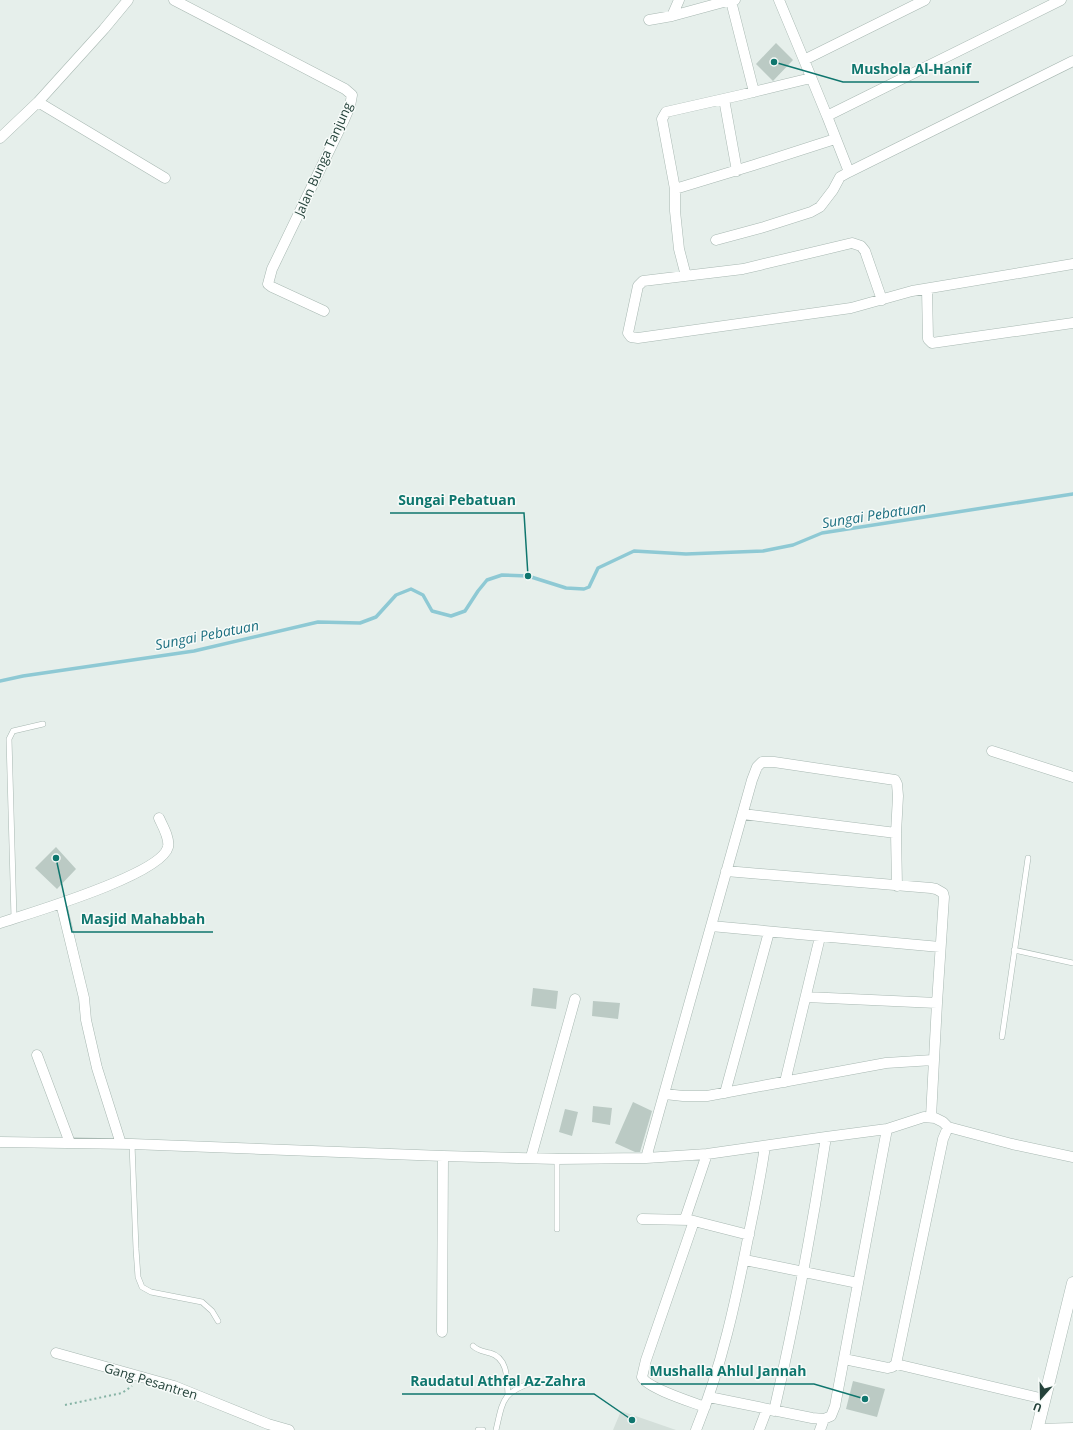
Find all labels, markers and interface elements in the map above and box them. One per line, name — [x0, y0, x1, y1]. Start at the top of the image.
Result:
callout: Mushola Al-Hanif — [843, 56, 979, 82]
text: Mushola Al-Hanif — [851, 59, 973, 78]
street label: Jalan Bunga Tanjung — [289, 99, 356, 221]
callout: Sungai Pebatuan — [390, 487, 524, 513]
text: Sungai Pebatuan — [398, 490, 516, 509]
water label: Sungai Pebatuan — [821, 497, 927, 532]
water label: Sungai Pebatuan — [154, 615, 260, 654]
callout: Masjid Mahabbah — [72, 906, 213, 932]
text: Masjid Mahabbah — [81, 909, 205, 928]
street label: Gang Pesantren — [102, 1358, 200, 1404]
callout: Mushalla Ahlul Jannah — [641, 1358, 814, 1384]
text: Mushalla Ahlul Jannah — [649, 1361, 807, 1380]
callout: Raudatul Athfal Az-Zahra — [402, 1368, 594, 1394]
text: Raudatul Athfal Az-Zahra — [410, 1371, 586, 1390]
north arrow — [1021, 1378, 1061, 1418]
text: U — [1031, 1399, 1044, 1416]

